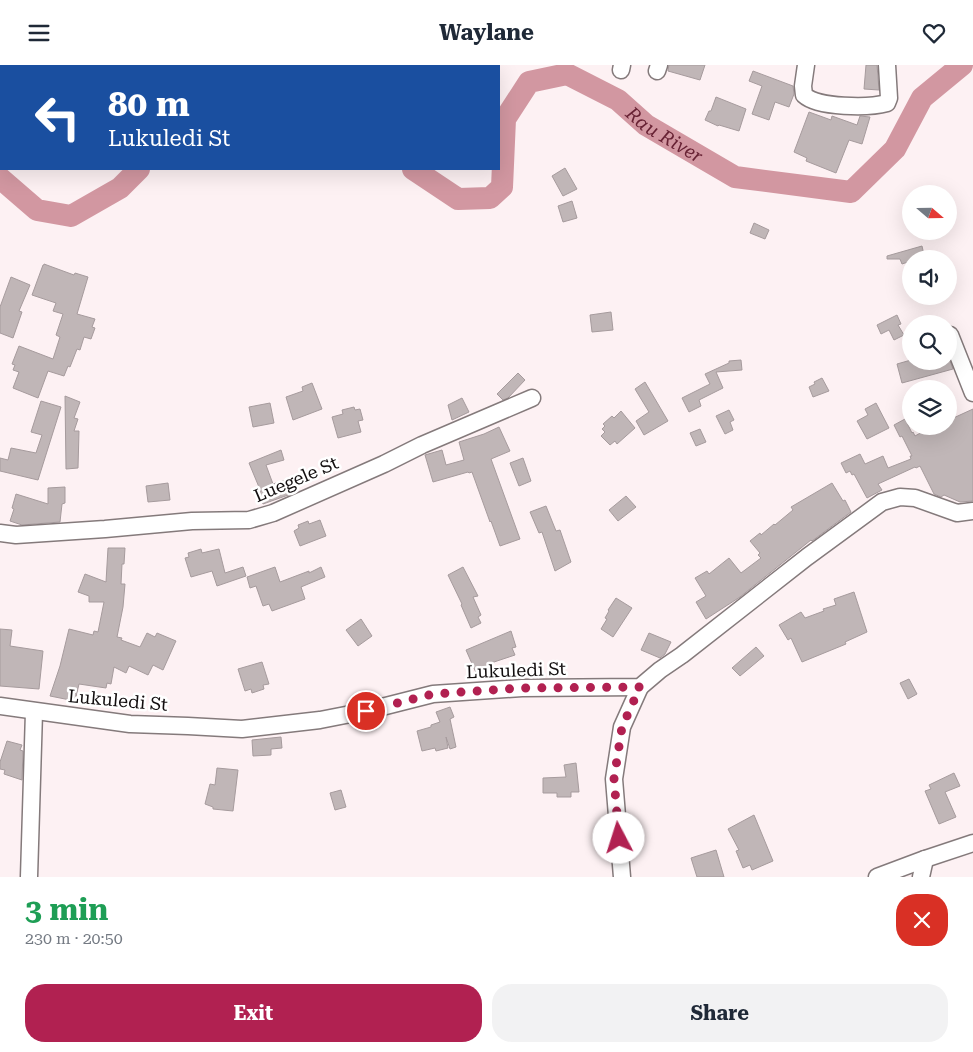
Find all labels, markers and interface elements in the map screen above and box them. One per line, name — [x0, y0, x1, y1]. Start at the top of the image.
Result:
icon: menu — [25, 19, 53, 47]
icon: heart — [920, 19, 948, 47]
text: Waylane — [439, 20, 534, 45]
text: 80 m — [108, 84, 190, 125]
icon: left — [25, 85, 90, 150]
water label: Rau River — [621, 101, 707, 167]
text: Lukuledi St — [108, 126, 230, 151]
north arrow — [902, 185, 958, 240]
map controls — [902, 185, 957, 435]
button: sound — [902, 250, 957, 305]
button: search — [902, 315, 957, 370]
button: layers — [902, 380, 957, 435]
street label: Luegele St — [251, 452, 342, 506]
street label: Lukuledi St — [466, 658, 567, 682]
street label: Lukuledi St — [67, 685, 169, 715]
pin — [345, 690, 387, 732]
icon: arrive — [352, 697, 380, 725]
position arrow — [592, 811, 644, 863]
text: 3 min — [25, 892, 108, 927]
button: close — [896, 894, 948, 946]
text: 230 m · 20:50 — [25, 929, 123, 948]
button: Exit — [25, 984, 482, 1042]
button: Share — [492, 984, 948, 1042]

